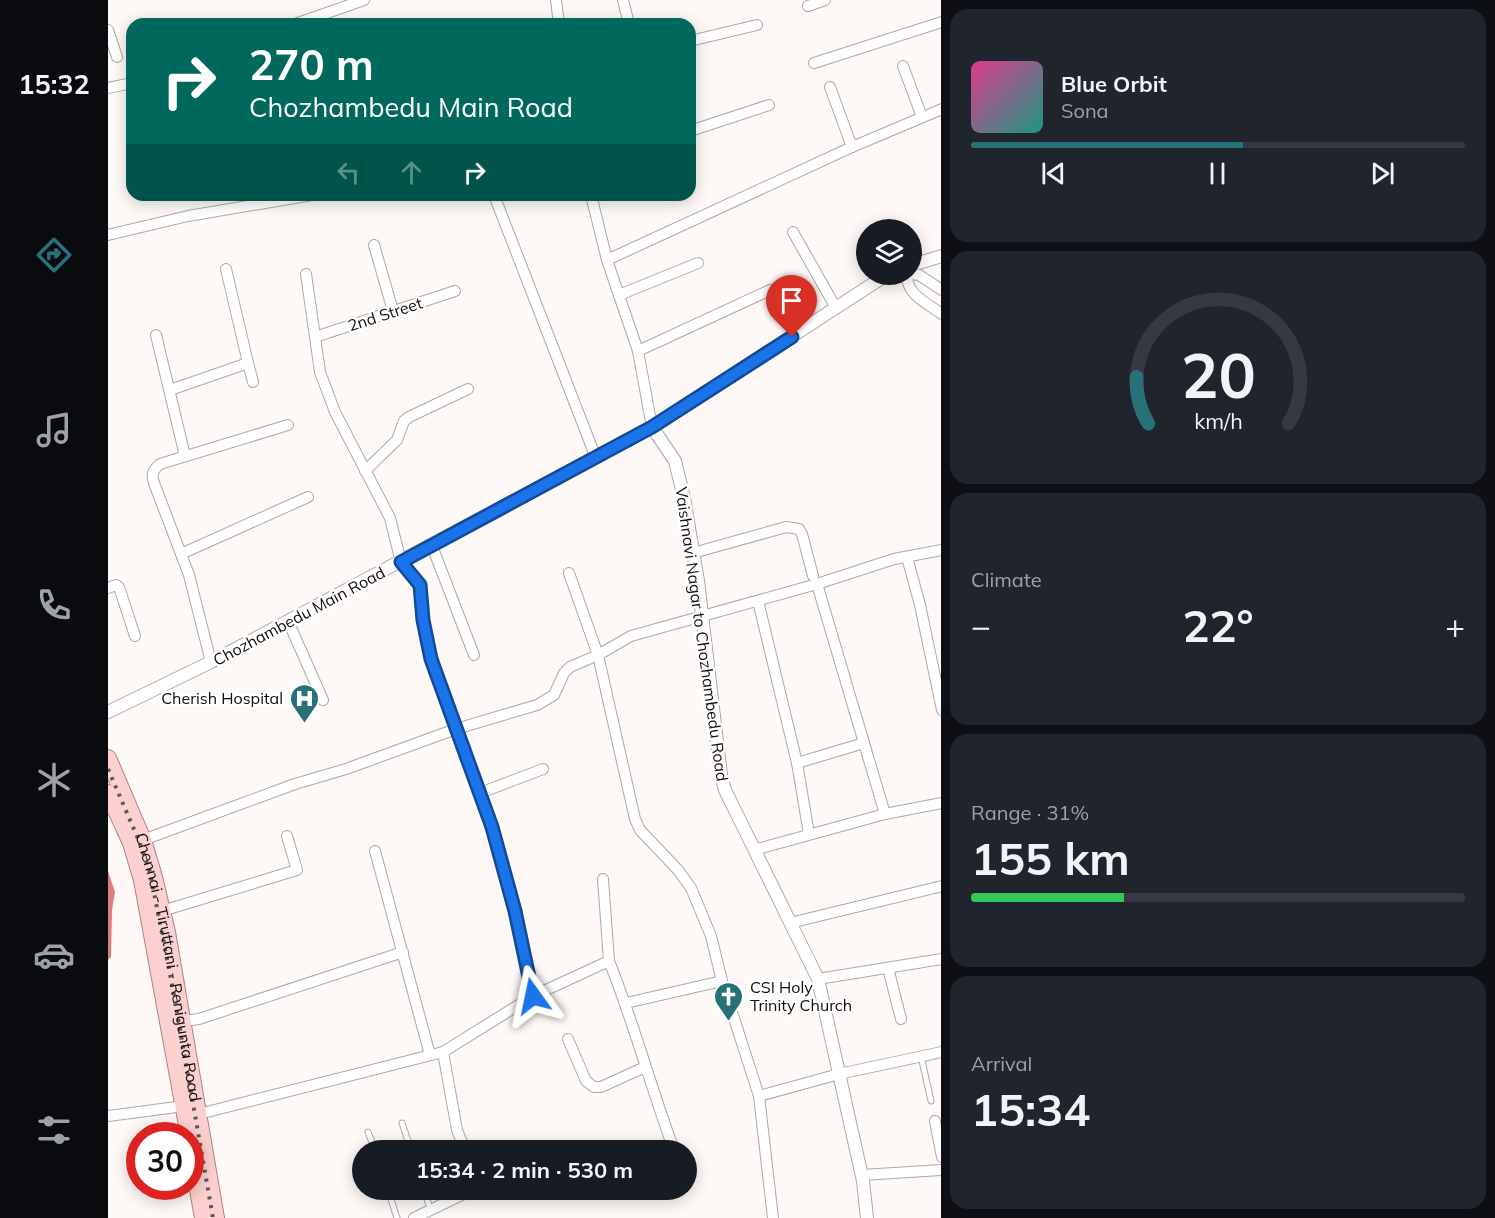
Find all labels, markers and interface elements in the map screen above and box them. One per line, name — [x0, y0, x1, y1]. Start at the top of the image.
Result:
text: 270 m — [249, 38, 374, 91]
icon: right — [150, 42, 228, 120]
text: 15:32 — [18, 67, 90, 101]
text: Blue Orbit — [1061, 70, 1167, 98]
text: Chozhambedu Main Road — [249, 90, 573, 124]
text: Sona — [1061, 98, 1109, 123]
icon: left — [332, 156, 365, 189]
icon: ahead — [395, 156, 428, 189]
icon: right — [458, 156, 491, 189]
icon: previous — [1037, 157, 1070, 190]
icon: pause — [1201, 157, 1234, 190]
icon: next — [1366, 157, 1399, 190]
map controls — [856, 219, 922, 285]
button: layers — [856, 219, 922, 285]
icon: directions — [33, 234, 75, 276]
pin — [766, 275, 817, 337]
icon: arrive — [775, 284, 808, 317]
street label: 2nd Street — [345, 292, 425, 335]
text: 20 — [1181, 335, 1255, 414]
text: km/h — [1194, 408, 1242, 435]
icon: music — [33, 409, 75, 451]
street label: Vaishnavi Nagar to Chozhambedu Road — [671, 485, 733, 783]
street label: Chozhambedu Main Road — [210, 562, 388, 670]
text: Climate — [971, 567, 1042, 592]
icon: phone — [33, 584, 75, 626]
text: 22° — [1182, 597, 1254, 653]
text: − — [971, 605, 991, 646]
text: + — [1445, 605, 1465, 646]
hospital icon: Cherish Hospital — [288, 682, 320, 724]
place label: Cherish Hospital — [161, 688, 283, 708]
icon: climate — [33, 759, 75, 801]
text: Range · 31% — [971, 800, 1089, 825]
street label: Chennai - Tiruttani - Renigunta Road — [131, 830, 206, 1103]
text: 155 km — [971, 830, 1130, 886]
icon: car — [33, 934, 75, 976]
position arrow — [501, 964, 565, 1028]
place label: CSI Holy Trinity Church — [750, 977, 852, 1015]
church icon: CSI Holy Trinity Church — [713, 980, 745, 1022]
text: Arrival — [971, 1051, 1032, 1076]
text: 15:34 — [971, 1081, 1090, 1137]
icon: filters — [33, 1109, 75, 1151]
speed limit sign: 30 — [126, 1122, 204, 1200]
text: 15:34 · 2 min · 530 m — [416, 1156, 633, 1184]

